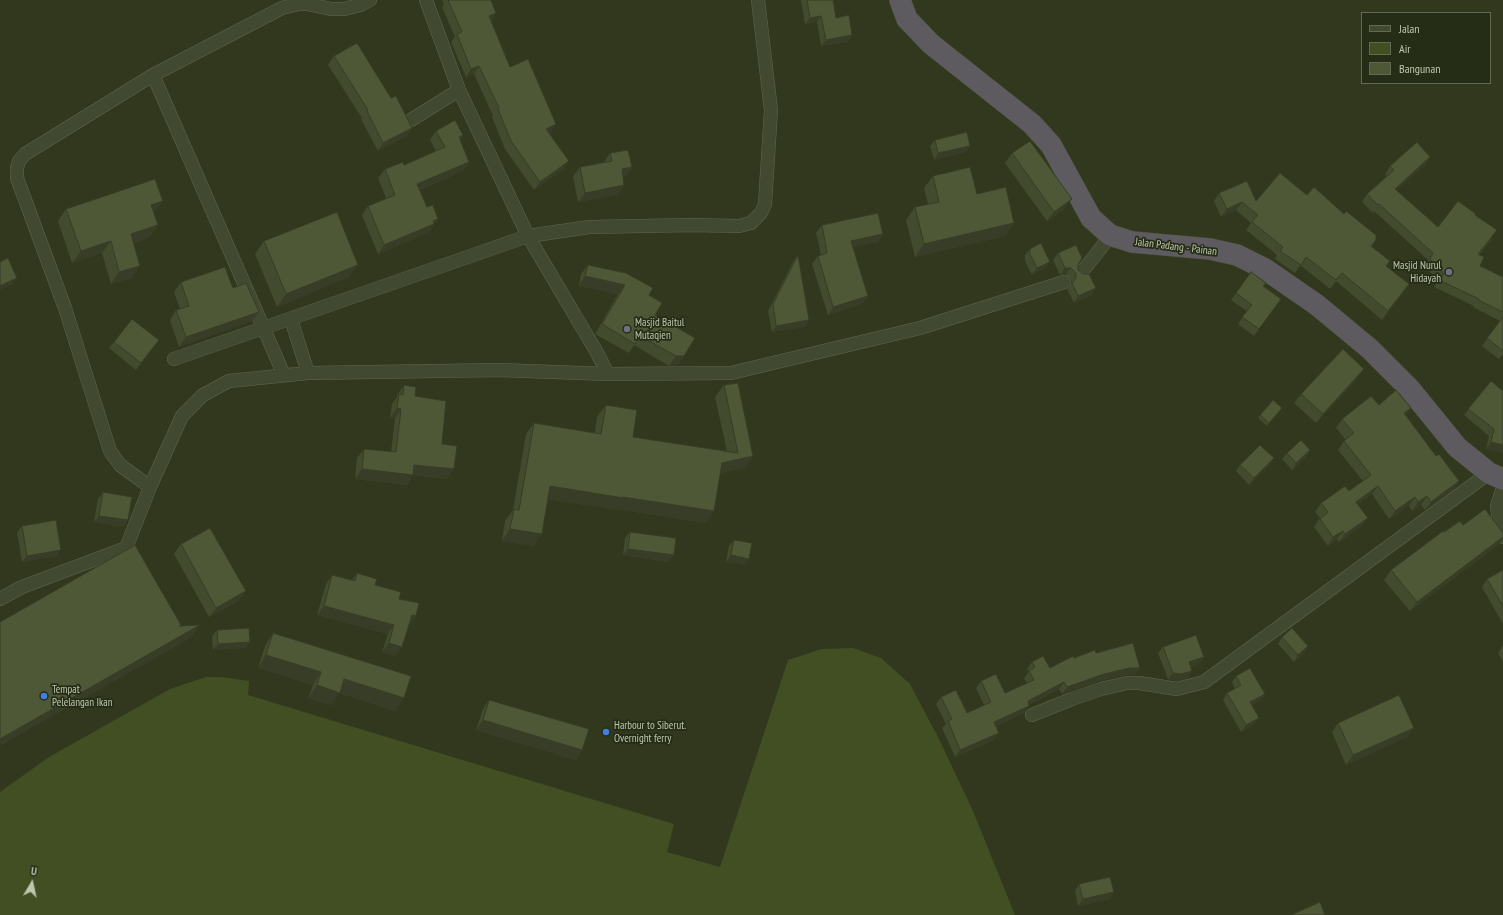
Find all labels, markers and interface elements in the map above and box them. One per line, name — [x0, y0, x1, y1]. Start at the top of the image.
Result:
legend — [1361, 12, 1491, 84]
text: Jalan — [1399, 21, 1420, 36]
text: Air — [1399, 41, 1411, 56]
text: Bangunan — [1399, 61, 1440, 76]
street label: Jalan Padang - Painan — [1134, 235, 1218, 259]
place label: Masjid Nurul Hidayah — [1393, 259, 1441, 285]
marker: Masjid Nurul Hidayah — [1444, 267, 1454, 277]
place label: Masjid Baitul Mutaqien — [635, 316, 684, 342]
marker: Masjid Baitul Mutaqien — [622, 324, 632, 334]
place label: Tempat Pelelangan Ikan — [52, 683, 112, 709]
marker: Tempat Pelelangan Ikan — [39, 691, 49, 701]
place label: Harbour to Siberut. Overnight ferry — [614, 719, 686, 745]
marker: Harbour to Siberut. Overnight ferry — [601, 727, 611, 737]
north arrow — [12, 863, 52, 903]
text: U — [30, 864, 38, 879]

